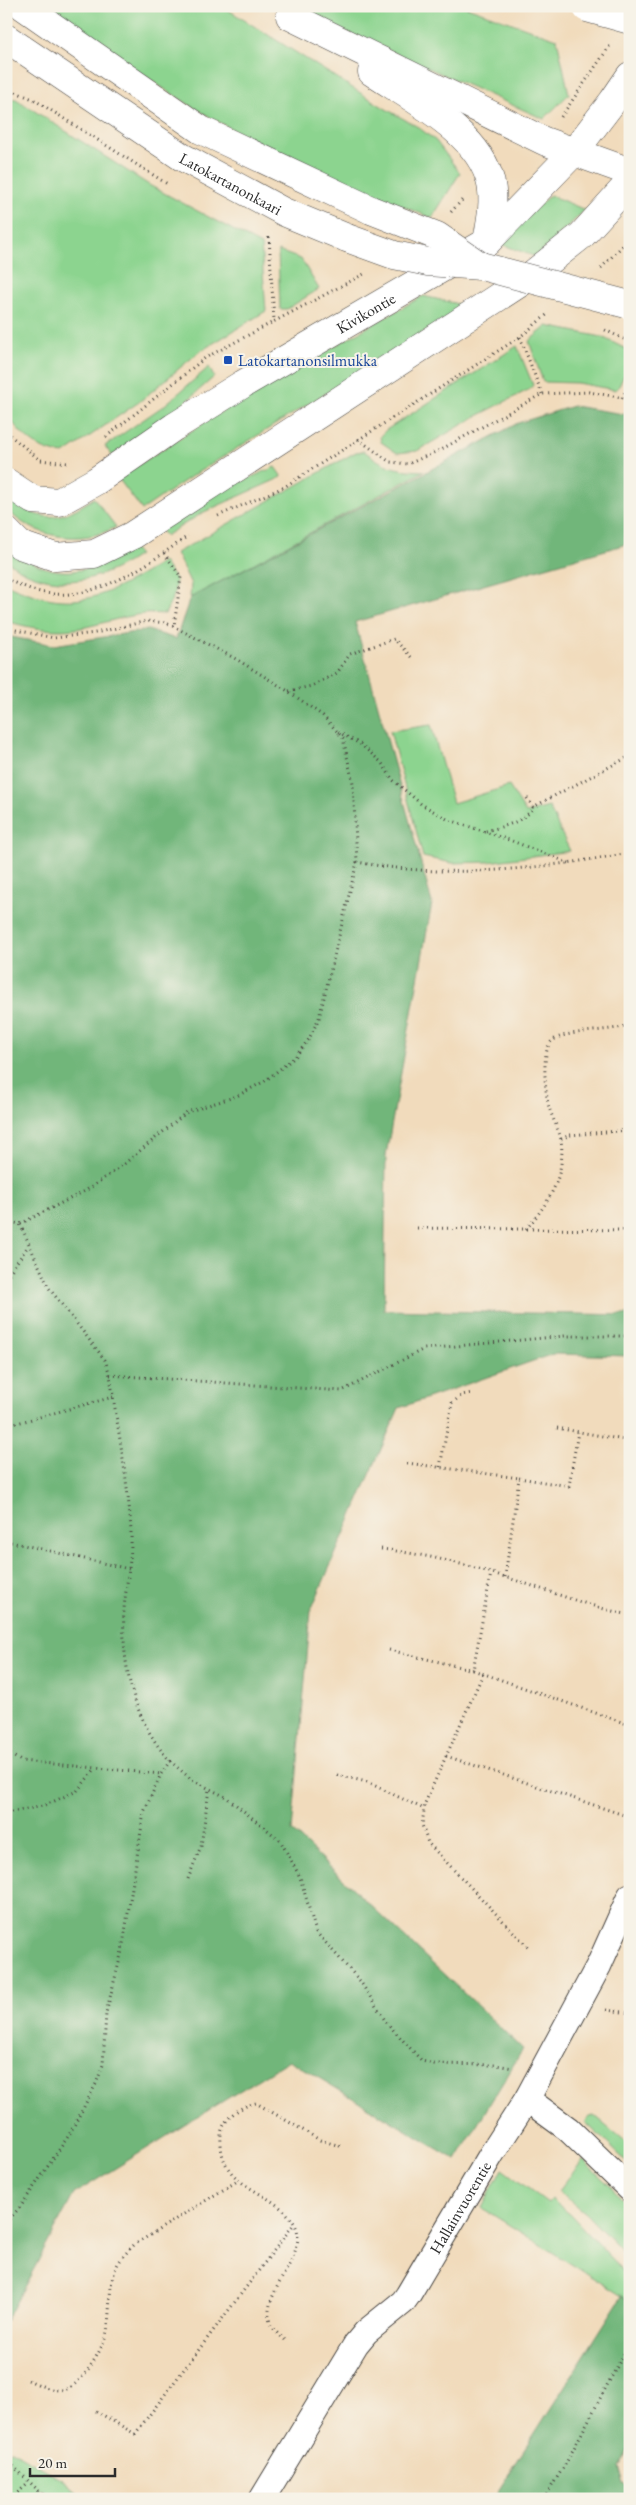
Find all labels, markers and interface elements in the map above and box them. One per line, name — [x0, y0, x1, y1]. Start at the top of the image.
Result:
street label: Latokartanonkaari — [176, 147, 286, 220]
street label: Kivikontie — [332, 287, 399, 338]
place label: Latokartanonsilmukka — [238, 350, 378, 371]
marker: Latokartanonsilmukka — [222, 354, 234, 366]
street label: Hallainvuorentie — [424, 2157, 496, 2257]
scale bar — [30, 2445, 115, 2477]
text: 20 m — [38, 2453, 67, 2472]

